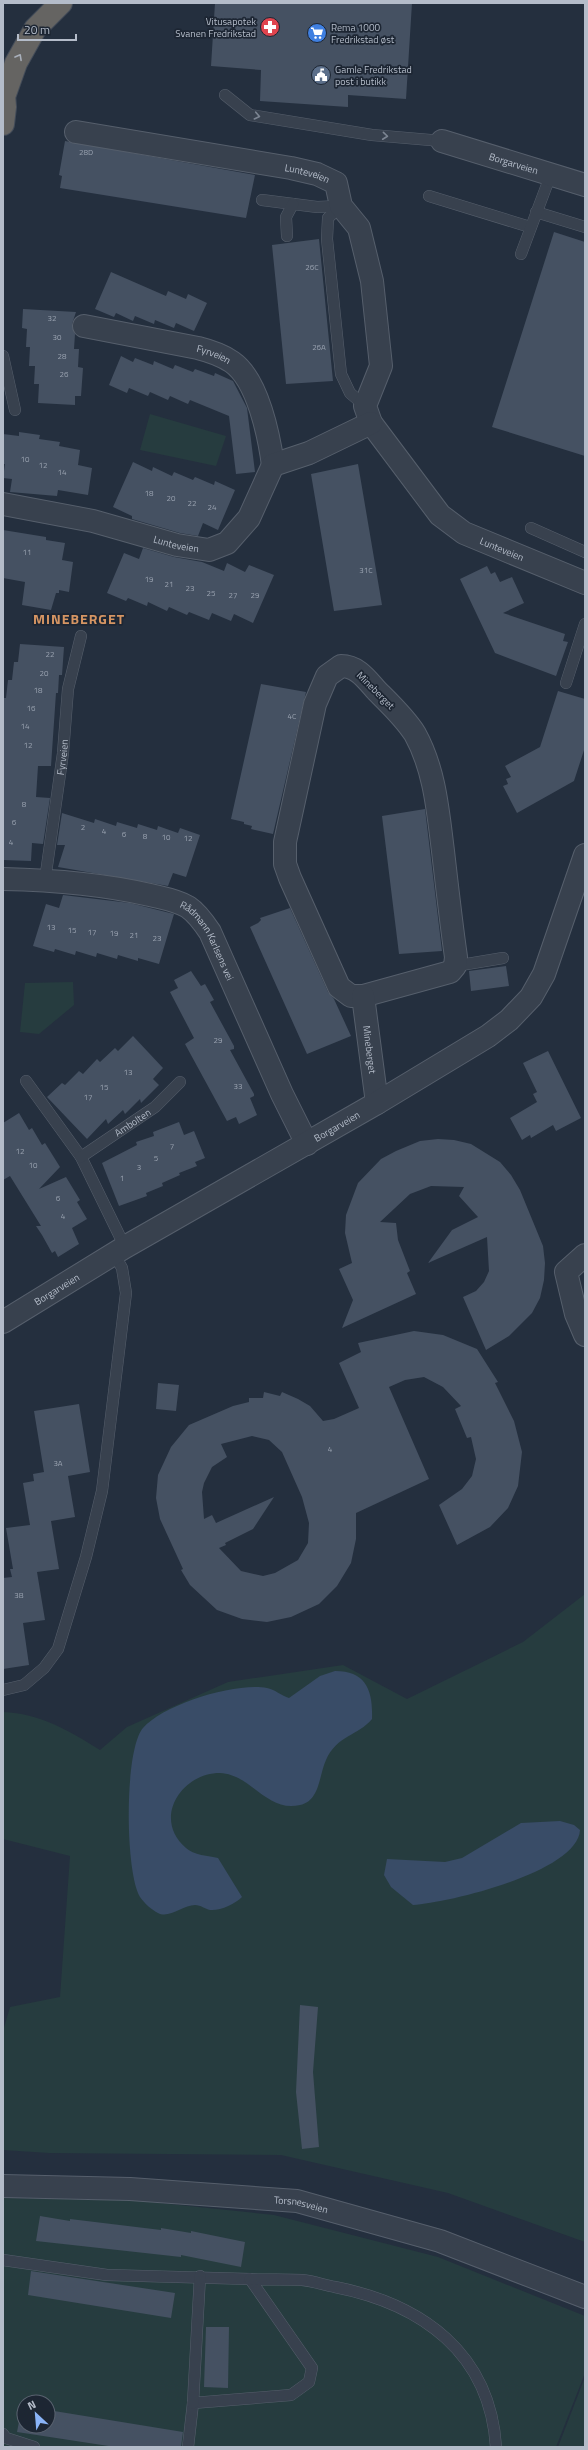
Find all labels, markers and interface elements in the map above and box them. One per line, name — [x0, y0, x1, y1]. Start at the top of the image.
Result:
place label: Vitusapotek Svanen Fredrikstad — [175, 14, 256, 41]
scale bar — [18, 16, 76, 42]
pharmacy icon: Vitusapotek Svanen Fredrikstad — [259, 16, 281, 38]
text: 20 m — [24, 20, 50, 39]
place label: Rema 1000 Fredrikstad øst — [331, 20, 395, 47]
supermarket icon: Rema 1000 Fredrikstad øst — [306, 22, 328, 44]
one-way arrow — [15, 54, 22, 62]
place label: Gamle Fredrikstad post i butikk — [335, 62, 412, 89]
public building icon: Gamle Fredrikstad post i butikk — [310, 64, 332, 86]
one-way arrow — [253, 112, 260, 120]
one-way arrow — [382, 132, 388, 141]
house number: 28D — [79, 146, 93, 158]
street label: Borgarveien — [487, 149, 540, 178]
street label: Lunteveien — [284, 160, 332, 187]
house number: 26C — [305, 261, 319, 273]
house number: 32 — [48, 312, 56, 324]
house number: 30 — [53, 331, 62, 343]
street label: Fyrveien — [195, 341, 234, 368]
house number: 26A — [312, 341, 326, 353]
house number: 28 — [58, 350, 67, 362]
house number: 26 — [60, 368, 69, 380]
house number: 10 — [21, 453, 30, 465]
house number: 12 — [39, 459, 47, 471]
house number: 14 — [58, 466, 67, 478]
house number: 18 — [145, 487, 154, 499]
house number: 20 — [167, 492, 176, 504]
house number: 22 — [188, 497, 196, 509]
house number: 24 — [208, 501, 217, 513]
street label: Lunteveien — [152, 532, 200, 556]
street label: Lunteveien — [478, 533, 526, 565]
house number: 11 — [23, 546, 31, 558]
house number: 31C — [359, 564, 373, 576]
house number: 19 — [145, 573, 154, 585]
house number: 21 — [165, 578, 173, 590]
house number: 23 — [186, 582, 194, 594]
house number: 25 — [207, 587, 216, 599]
house number: 27 — [229, 589, 237, 601]
house number: 29 — [251, 589, 260, 601]
district label: MINEBERGET — [33, 608, 125, 629]
house number: 22 — [46, 648, 54, 660]
house number: 20 — [40, 667, 49, 679]
street label: Mineberget — [353, 668, 398, 713]
house number: 18 — [34, 684, 43, 696]
house number: 16 — [27, 702, 36, 714]
house number: 4C — [288, 710, 297, 722]
house number: 14 — [21, 720, 30, 732]
house number: 12 — [24, 739, 32, 751]
street label: Fyrveien — [53, 739, 72, 776]
house number: 8 — [22, 798, 27, 810]
house number: 6 — [12, 816, 17, 828]
house number: 2 — [81, 821, 85, 833]
house number: 4 — [102, 825, 107, 837]
house number: 6 — [122, 828, 127, 840]
house number: 8 — [143, 830, 148, 842]
house number: 10 — [162, 831, 171, 843]
house number: 12 — [184, 832, 192, 844]
house number: 4 — [9, 836, 14, 848]
street label: Rådmann Karlsens vei — [178, 897, 238, 983]
house number: 13 — [47, 921, 55, 933]
house number: 15 — [68, 924, 77, 936]
house number: 17 — [88, 926, 96, 938]
house number: 19 — [110, 927, 119, 939]
house number: 21 — [130, 929, 138, 941]
house number: 23 — [153, 932, 161, 944]
street label: Mineberget — [359, 1025, 380, 1075]
house number: 29 — [214, 1034, 223, 1046]
house number: 13 — [124, 1066, 132, 1078]
house number: 33 — [234, 1080, 242, 1092]
house number: 15 — [100, 1081, 109, 1093]
house number: 17 — [84, 1091, 92, 1103]
street label: Ambolten — [111, 1105, 154, 1140]
street label: Borgarveien — [311, 1107, 363, 1146]
house number: 7 — [170, 1140, 174, 1152]
house number: 12 — [16, 1145, 24, 1157]
house number: 5 — [154, 1152, 159, 1164]
house number: 10 — [29, 1159, 38, 1171]
house number: 3 — [137, 1161, 141, 1173]
house number: 1 — [120, 1172, 124, 1184]
house number: 6 — [56, 1192, 61, 1204]
house number: 4 — [61, 1210, 66, 1222]
street label: Borgarveien — [31, 1270, 83, 1309]
house number: 4 — [328, 1443, 333, 1455]
house number: 3A — [53, 1457, 63, 1469]
house number: 3B — [14, 1589, 24, 1601]
street label: Torsnesveien — [273, 2192, 330, 2217]
north arrow — [16, 2394, 56, 2434]
text: N — [25, 2396, 39, 2414]

